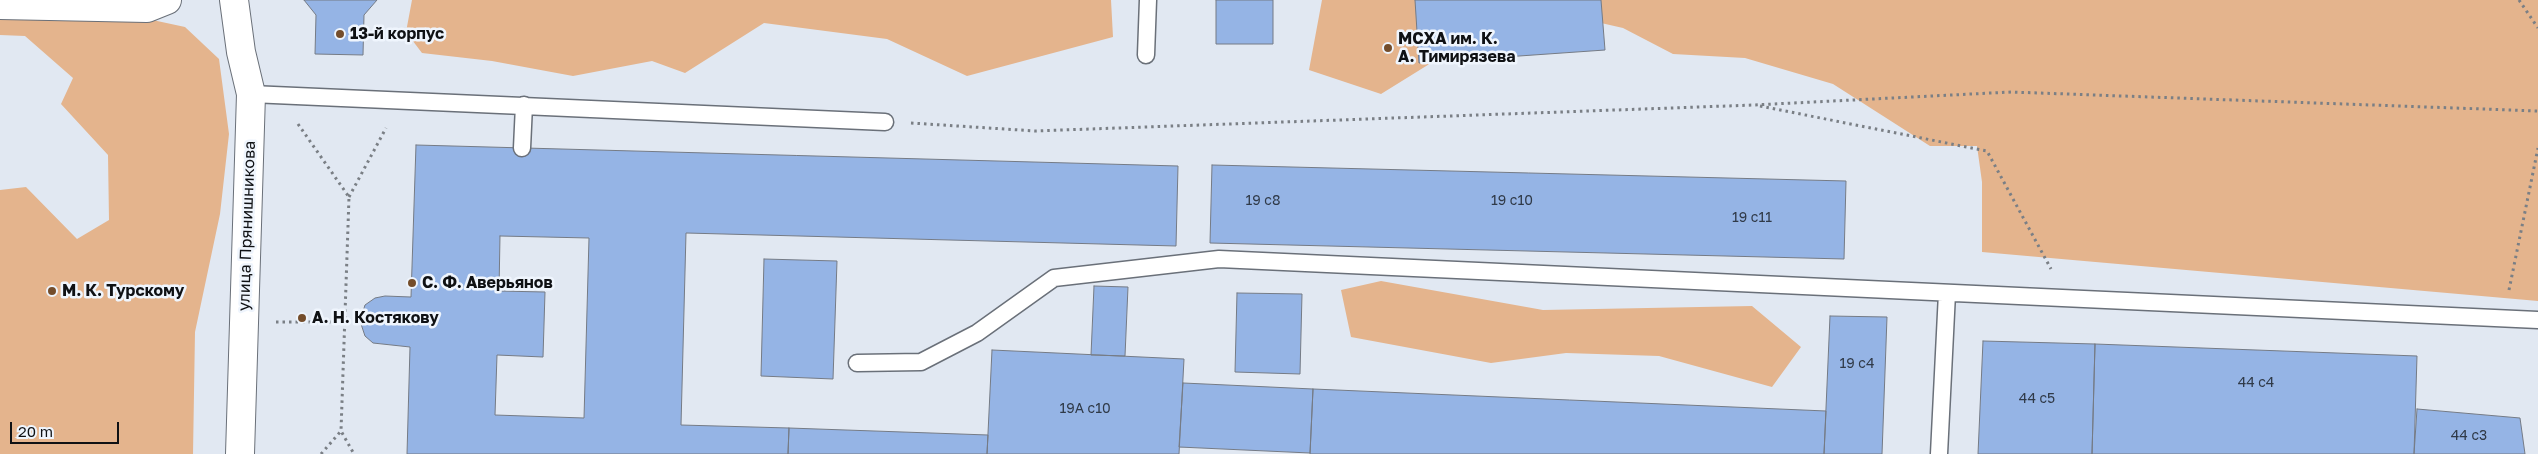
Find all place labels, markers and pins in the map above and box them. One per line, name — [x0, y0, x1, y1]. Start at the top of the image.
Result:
place label: 13-й корпус — [350, 24, 444, 44]
marker: 13-й корпус — [334, 28, 346, 40]
place label: МСХА им. К. А. Тимирязева — [1398, 29, 1516, 67]
marker: МСХА им. К. А. Тимирязева — [1382, 42, 1394, 54]
place label: С. Ф. Аверьянов — [422, 273, 553, 293]
marker: С. Ф. Аверьянов — [406, 277, 418, 289]
place label: М. К. Турскому — [62, 281, 184, 301]
marker: М. К. Турскому — [46, 285, 58, 297]
place label: А. Н. Костякову — [312, 308, 439, 328]
marker: А. Н. Костякову — [296, 312, 308, 324]

